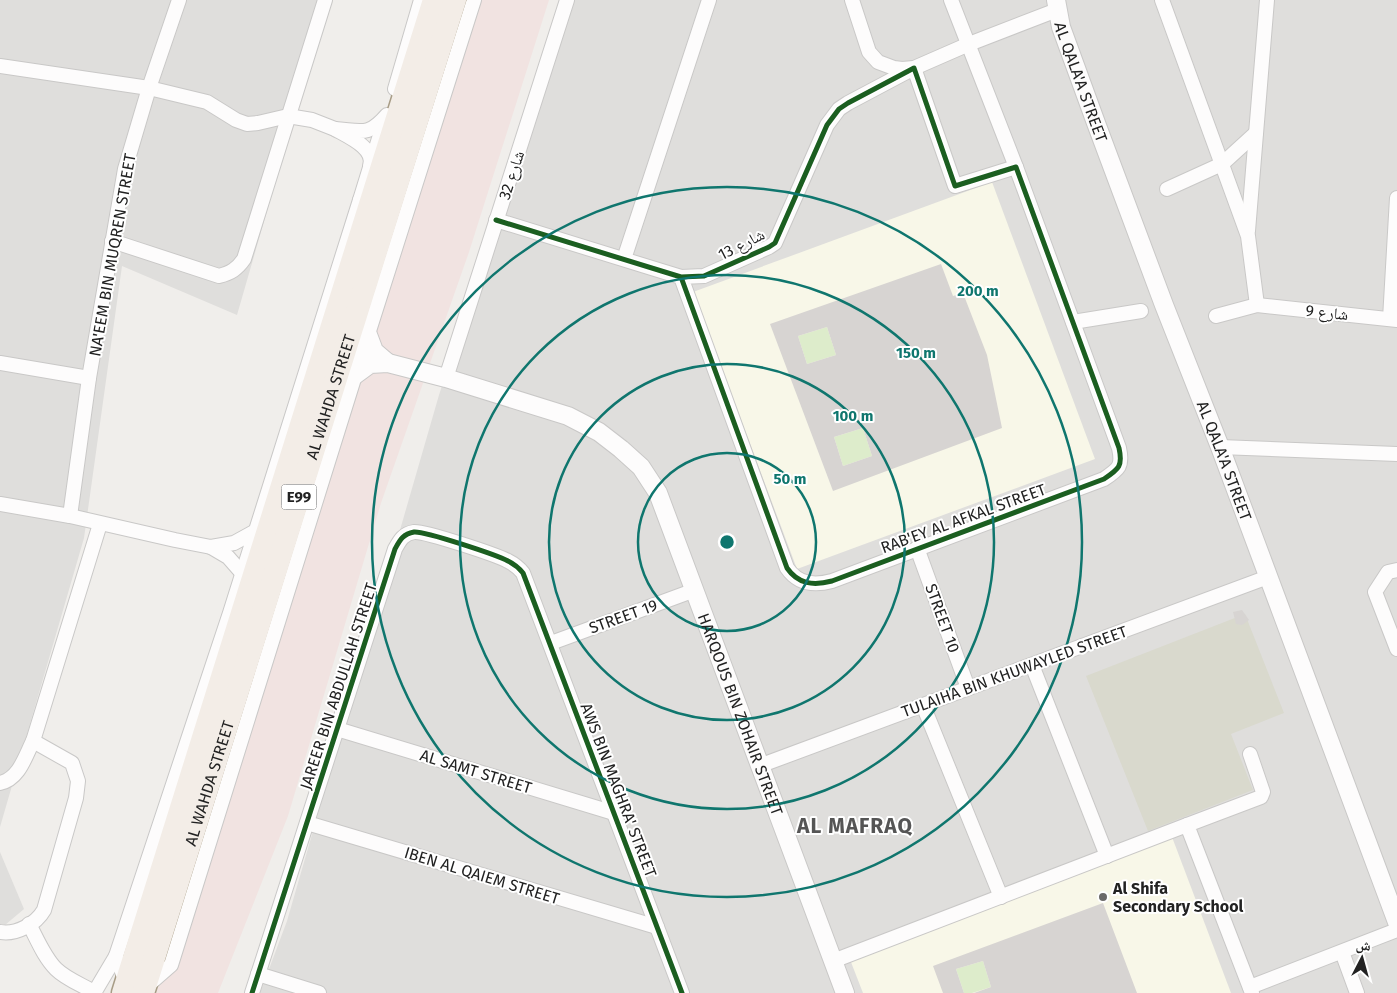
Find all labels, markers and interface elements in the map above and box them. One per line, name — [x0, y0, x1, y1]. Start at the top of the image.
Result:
street label: AL QALA'A STREET — [1050, 21, 1112, 145]
street label: شارع 32 — [495, 148, 529, 202]
street label: NA'EEM BIN MUQREN STREET — [85, 151, 140, 358]
street label: شارع 13 — [715, 225, 768, 265]
text: 200 m — [957, 282, 999, 300]
street label: شارع 9 — [1304, 301, 1349, 325]
street label: AL WAHDA STREET — [302, 331, 360, 462]
text: 150 m — [896, 344, 936, 362]
street label: AL QALA'A STREET — [1193, 398, 1256, 524]
text: 100 m — [833, 407, 873, 425]
text: 50 m — [773, 470, 807, 488]
street label: RAB'EY AL AFKAL STREET — [878, 479, 1049, 557]
road number: E99 — [282, 484, 316, 510]
centre of rings — [718, 533, 736, 551]
street label: JAREER BIN ABDULLAH STREET — [296, 580, 381, 792]
street label: STREET 10 — [921, 581, 964, 655]
street label: STREET 19 — [586, 595, 660, 638]
street label: HARQOUS BIN ZOHAIR STREET — [694, 611, 787, 819]
street label: TULAIHA BIN KHUWAYLED STREET — [899, 621, 1130, 721]
street label: AWS BIN MAGHRA' STREET — [577, 700, 661, 881]
street label: AL WAHDA STREET — [181, 718, 238, 848]
street label: AL SAMT STREET — [418, 745, 535, 798]
district label: AL MAFRAQ — [796, 813, 913, 839]
street label: IBEN AL QAIEM STREET — [402, 843, 562, 908]
place label: Al Shifa Secondary School — [1112, 879, 1244, 916]
marker: Al Shifa Secondary School — [1097, 891, 1109, 903]
north arrow — [1337, 933, 1387, 983]
text: ش — [1355, 936, 1372, 955]

